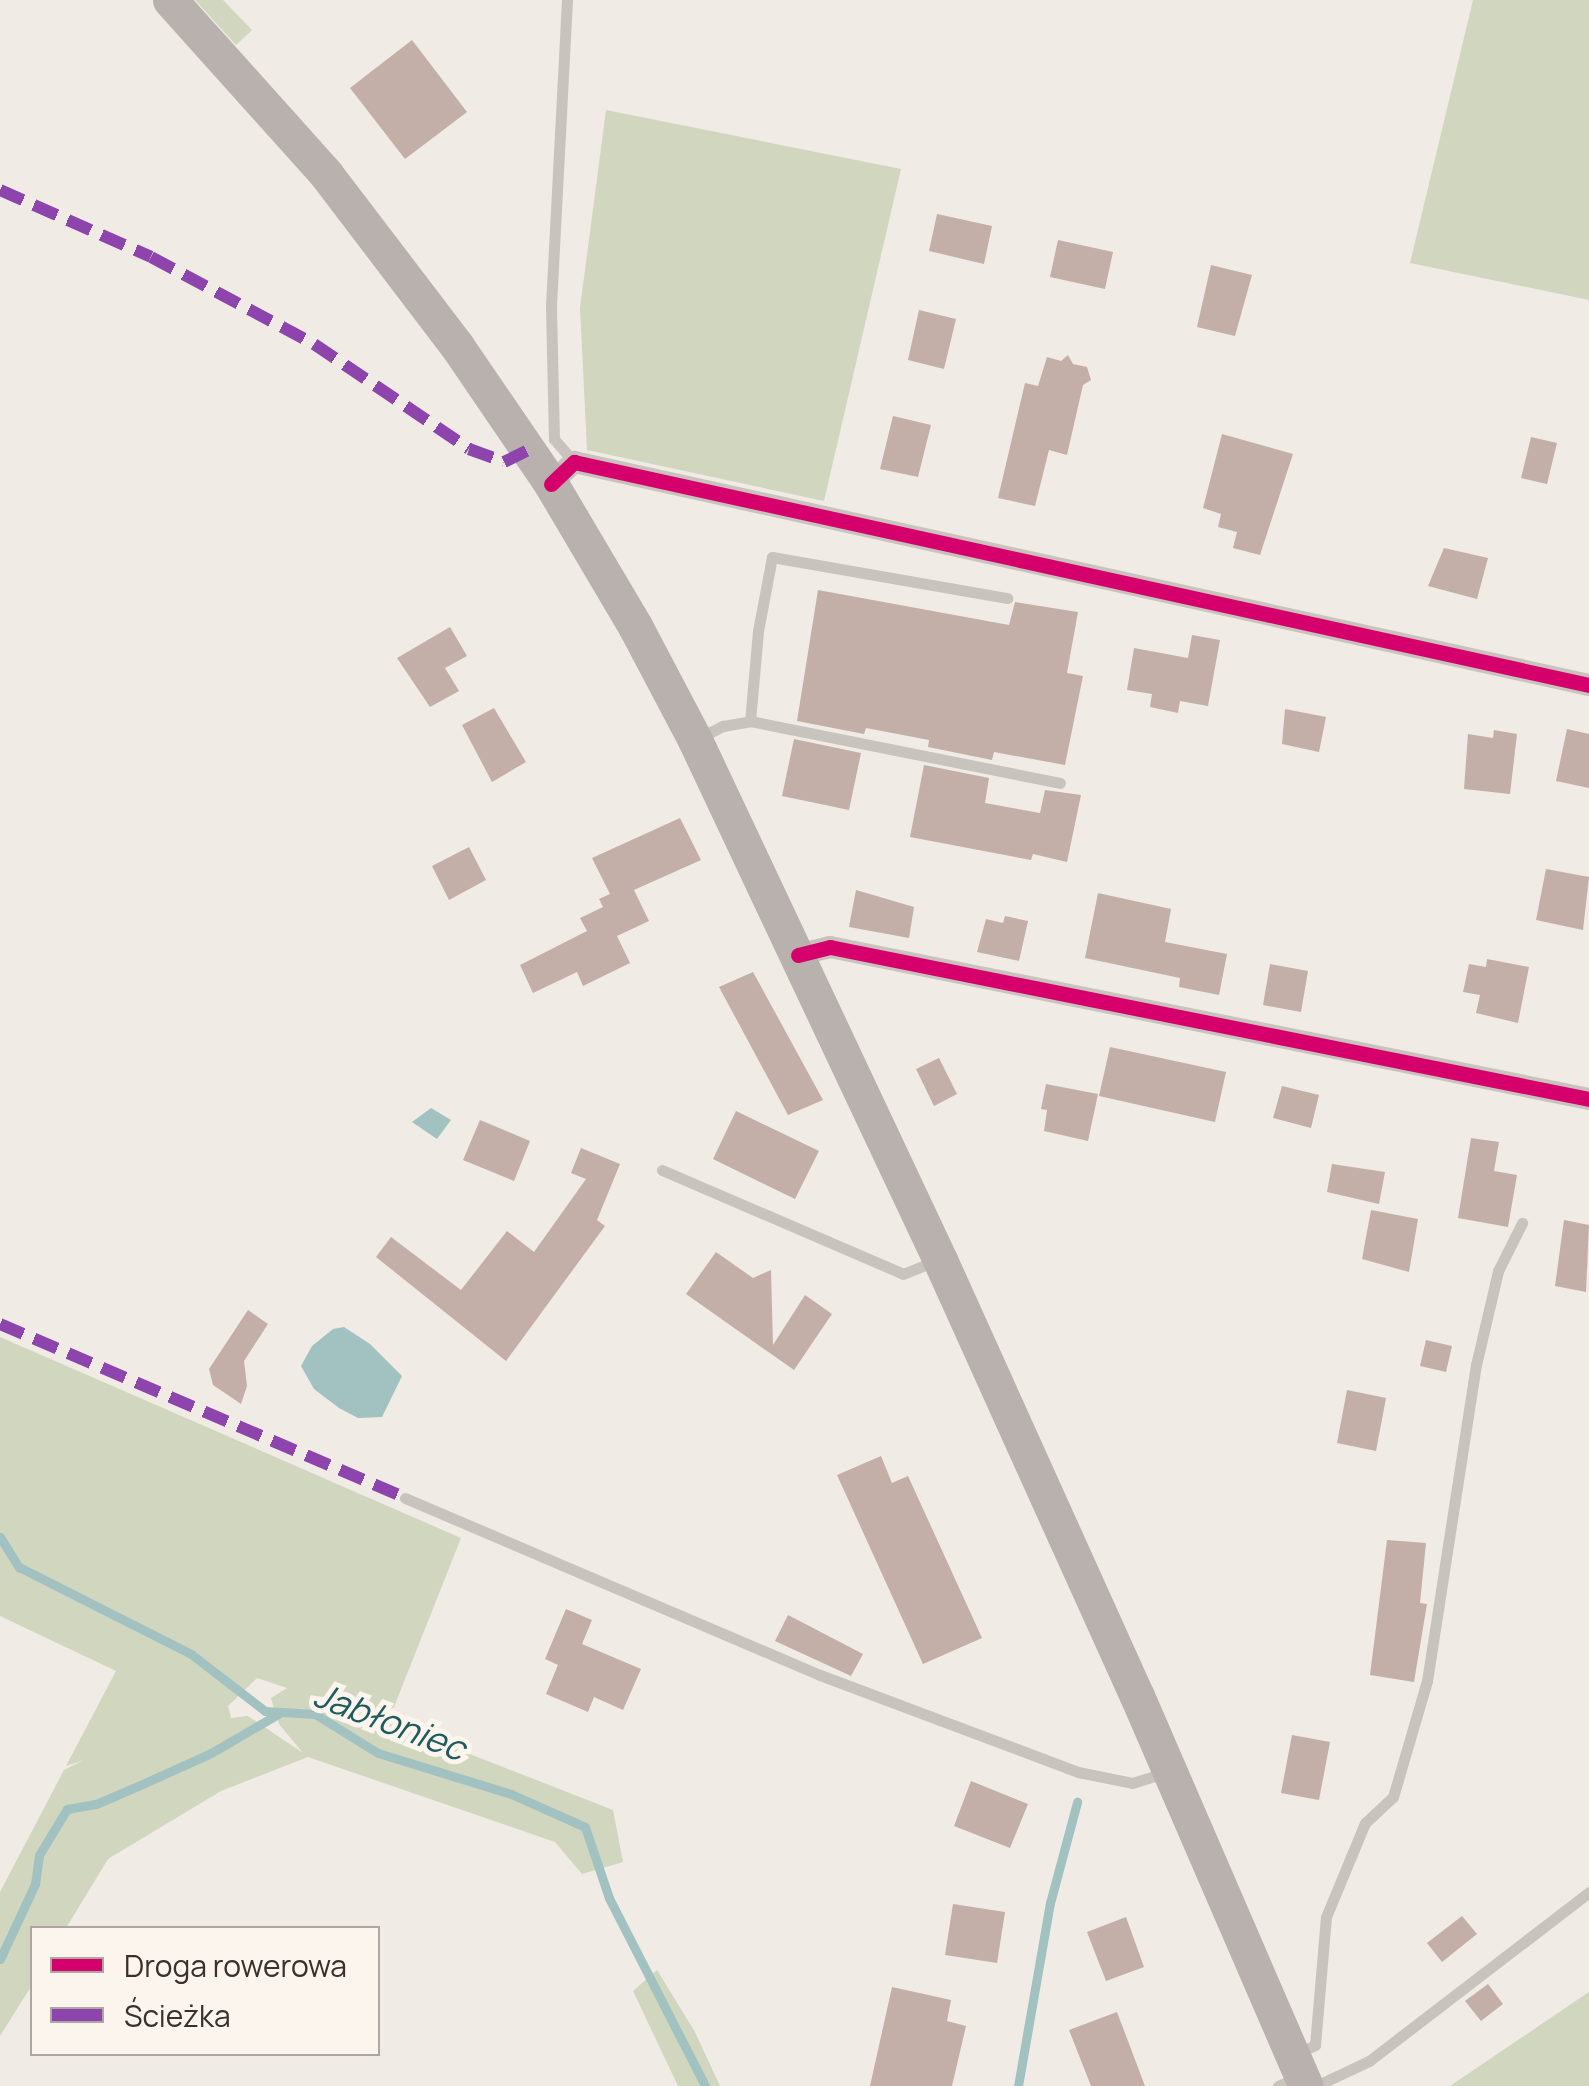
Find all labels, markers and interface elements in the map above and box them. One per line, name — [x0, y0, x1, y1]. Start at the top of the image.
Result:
water label: Jabłoniec — [309, 1673, 471, 1769]
legend — [30, 1926, 380, 2056]
text: Droga rowerowa — [124, 1945, 347, 1986]
text: Ścieżka — [124, 1995, 231, 2036]

